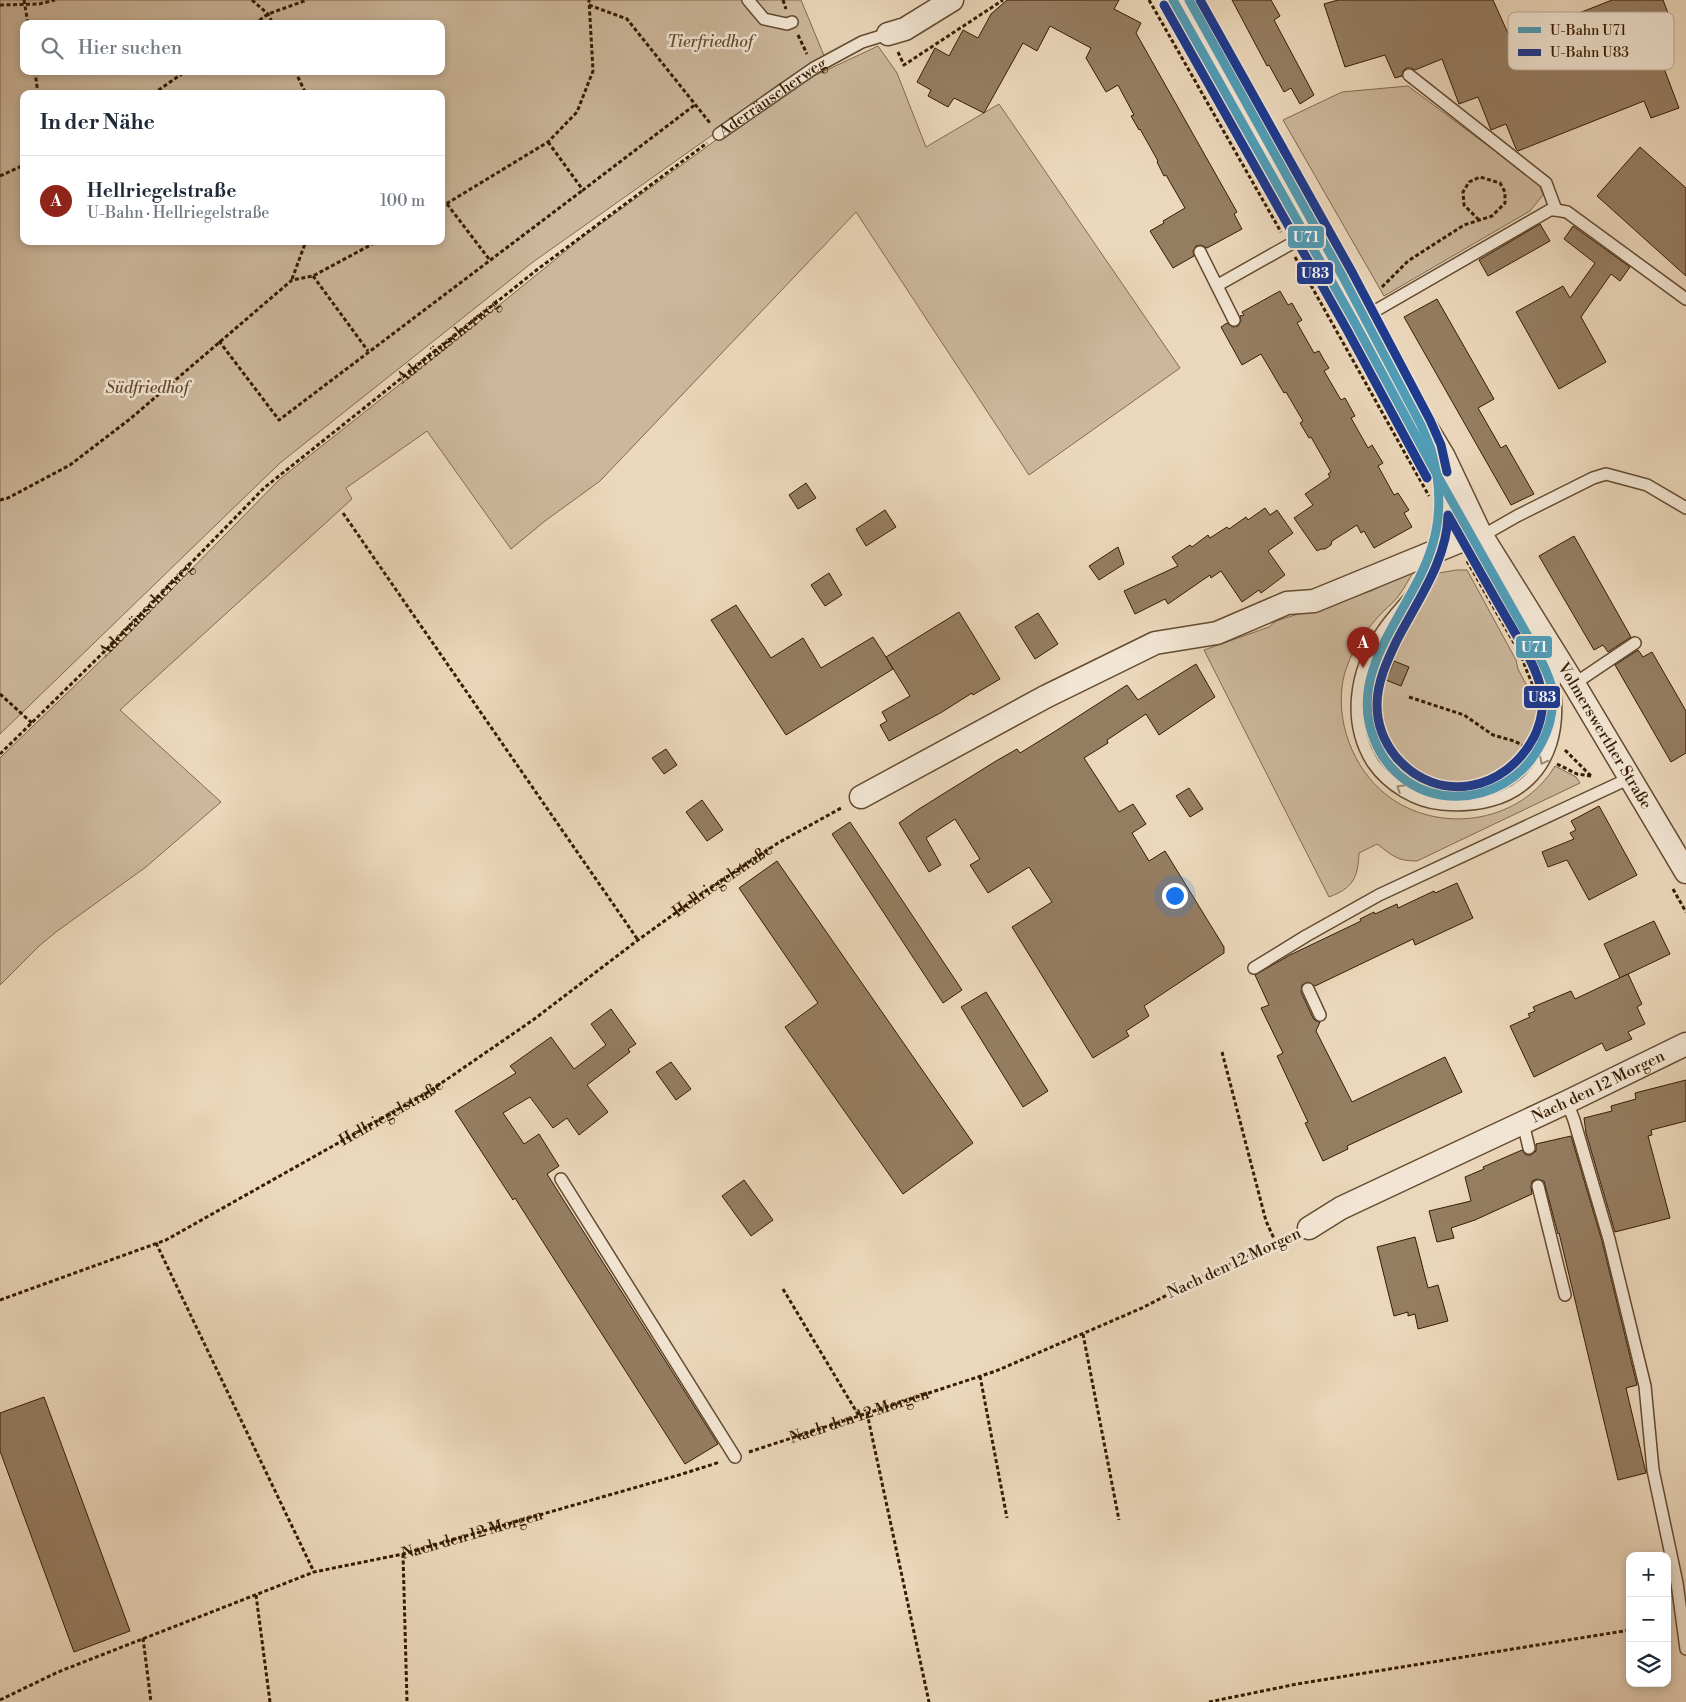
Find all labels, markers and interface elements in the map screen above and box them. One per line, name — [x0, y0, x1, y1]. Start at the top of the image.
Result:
legend — [1508, 12, 1674, 70]
search box — [20, 20, 445, 75]
text: U-Bahn U71 — [1550, 22, 1626, 40]
park label: Tierfriedhof — [667, 32, 757, 52]
icon: search — [38, 34, 66, 62]
text: Hier suchen — [78, 36, 182, 60]
text: U-Bahn U83 — [1550, 44, 1629, 62]
street label: Aderräuscherweg — [714, 53, 831, 142]
text: In der Nähe — [40, 110, 155, 136]
text: Hellriegelstraße — [87, 179, 237, 203]
text: A — [50, 191, 62, 211]
text: 100 m — [380, 191, 425, 211]
text: U-Bahn · Hellriegelstraße — [87, 203, 269, 223]
line badge: U71 — [1287, 225, 1325, 249]
text: U71 — [1293, 229, 1319, 247]
line badge: U83 — [1296, 261, 1334, 285]
text: U83 — [1301, 265, 1329, 283]
street label: Aderräuscherweg — [392, 293, 505, 389]
park label: Südfriedhof — [106, 378, 192, 398]
street label: Aderräuscherweg — [94, 556, 198, 662]
pin: A — [1347, 627, 1379, 668]
line badge: U71 — [1515, 635, 1553, 659]
text: U71 — [1521, 639, 1547, 657]
street label: Volmerswerther Straße — [1553, 658, 1656, 813]
line badge: U83 — [1523, 685, 1561, 709]
text: U83 — [1528, 689, 1556, 707]
one-way arrow — [1539, 755, 1549, 764]
one-way arrow — [1397, 785, 1406, 795]
street label: Hellriegelstraße — [669, 840, 776, 922]
your location — [1162, 883, 1188, 909]
street label: Nach den 12 Morgen — [1528, 1046, 1669, 1127]
street label: Hellriegelstraße — [335, 1075, 447, 1151]
street label: Nach den 12 Morgen — [1164, 1223, 1305, 1303]
street label: Nach den 12 Morgen — [787, 1383, 932, 1448]
street label: Nach den 12 Morgen — [399, 1504, 546, 1564]
map controls — [1626, 1552, 1671, 1687]
button: + — [1626, 1552, 1671, 1597]
button: − — [1626, 1597, 1671, 1642]
button: layers — [1626, 1642, 1671, 1687]

